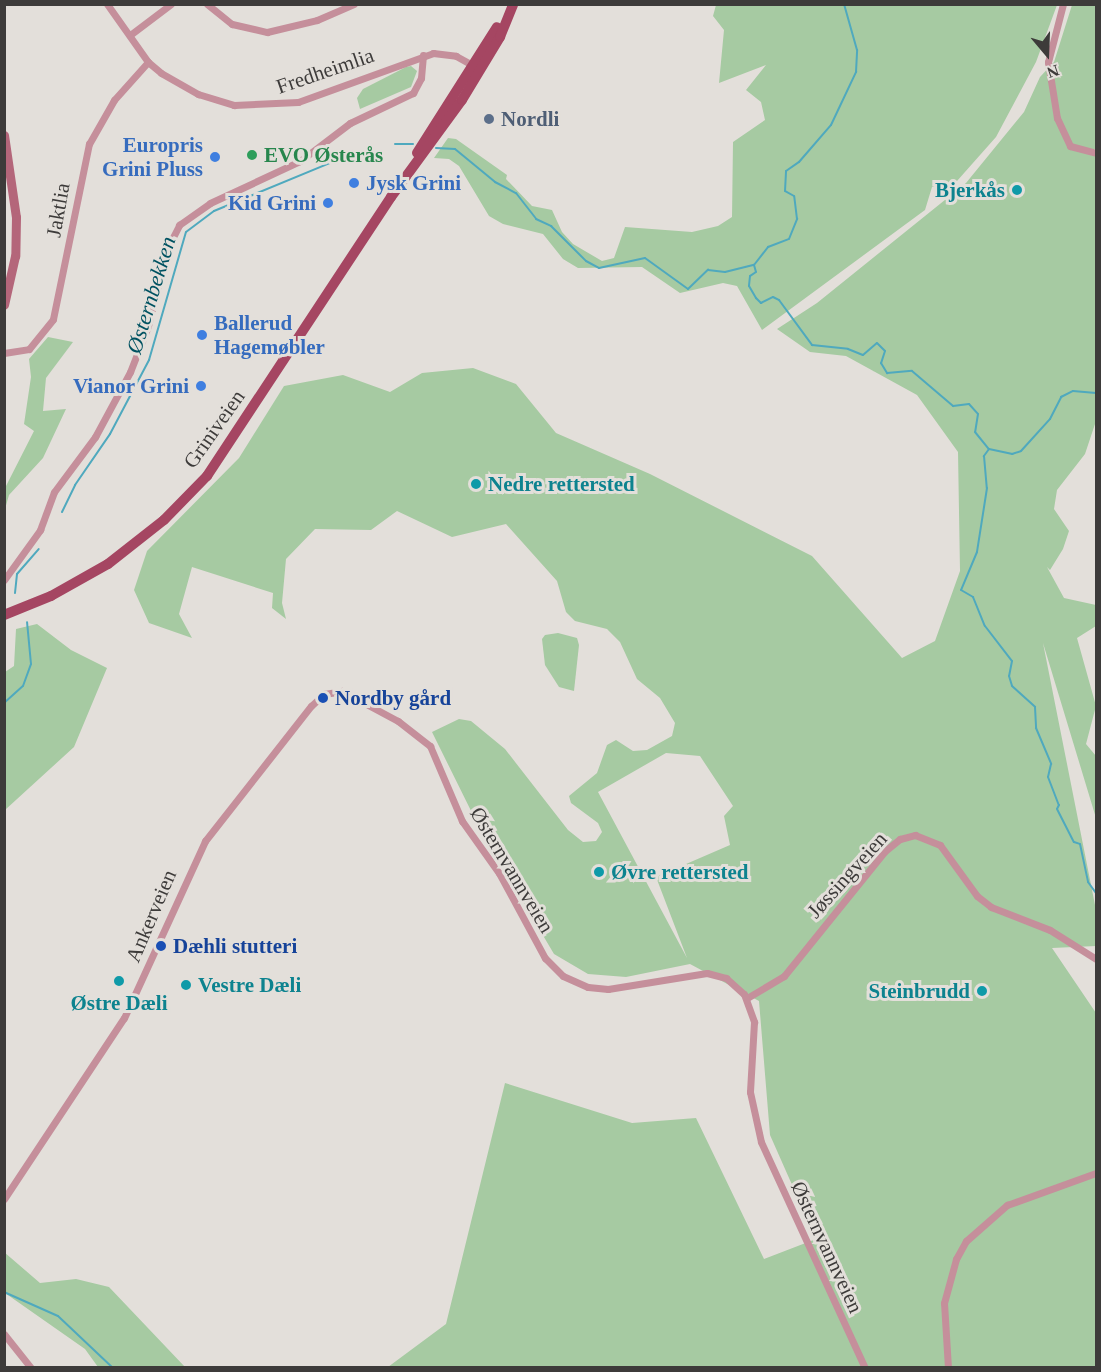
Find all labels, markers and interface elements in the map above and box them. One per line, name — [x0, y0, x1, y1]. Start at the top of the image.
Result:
north arrow — [1017, 24, 1077, 84]
street label: Fredheimlia — [273, 43, 377, 99]
text: N — [1045, 62, 1061, 81]
place label: Nordli — [501, 106, 559, 132]
marker: Nordli — [482, 112, 496, 126]
place label: Europris Grini Pluss — [102, 132, 203, 182]
place label: EVO Østerås — [264, 142, 383, 168]
marker: EVO Østerås — [245, 148, 259, 162]
marker: Europris Grini Pluss — [208, 150, 222, 164]
place label: Jysk Grini — [366, 170, 461, 196]
marker: Jysk Grini — [347, 176, 361, 190]
place label: Bjerkås — [935, 177, 1005, 203]
street label: Jaktlia — [41, 181, 75, 239]
marker: Bjerkås — [1010, 183, 1024, 197]
place label: Kid Grini — [228, 190, 316, 216]
marker: Kid Grini — [321, 196, 335, 210]
water label: Østernbekken — [121, 233, 181, 357]
place label: Ballerud Hagemøbler — [214, 310, 325, 360]
marker: Ballerud Hagemøbler — [195, 328, 209, 342]
place label: Vianor Grini — [73, 373, 189, 399]
marker: Vianor Grini — [194, 379, 208, 393]
street label: Griniveien — [178, 385, 250, 473]
place label: Nedre rettersted — [488, 471, 635, 497]
marker: Nedre rettersted — [469, 477, 483, 491]
place label: Nordby gård — [335, 685, 451, 711]
marker: Nordby gård — [316, 691, 330, 705]
street label: Østernvannveien — [465, 803, 559, 937]
street label: Jøssingveien — [802, 827, 892, 923]
place label: Øvre rettersted — [611, 859, 748, 885]
marker: Øvre rettersted — [592, 865, 606, 879]
street label: Ankerveien — [120, 866, 182, 966]
place label: Dæhli stutteri — [173, 933, 297, 959]
marker: Dæhli stutteri — [154, 939, 168, 953]
place label: Vestre Dæli — [198, 972, 301, 998]
marker: Østre Dæli — [112, 974, 126, 988]
marker: Vestre Dæli — [179, 978, 193, 992]
place label: Steinbrudd — [868, 978, 970, 1004]
marker: Steinbrudd — [975, 984, 989, 998]
place label: Østre Dæli — [70, 990, 168, 1016]
street label: Østernvannveien — [786, 1177, 868, 1317]

